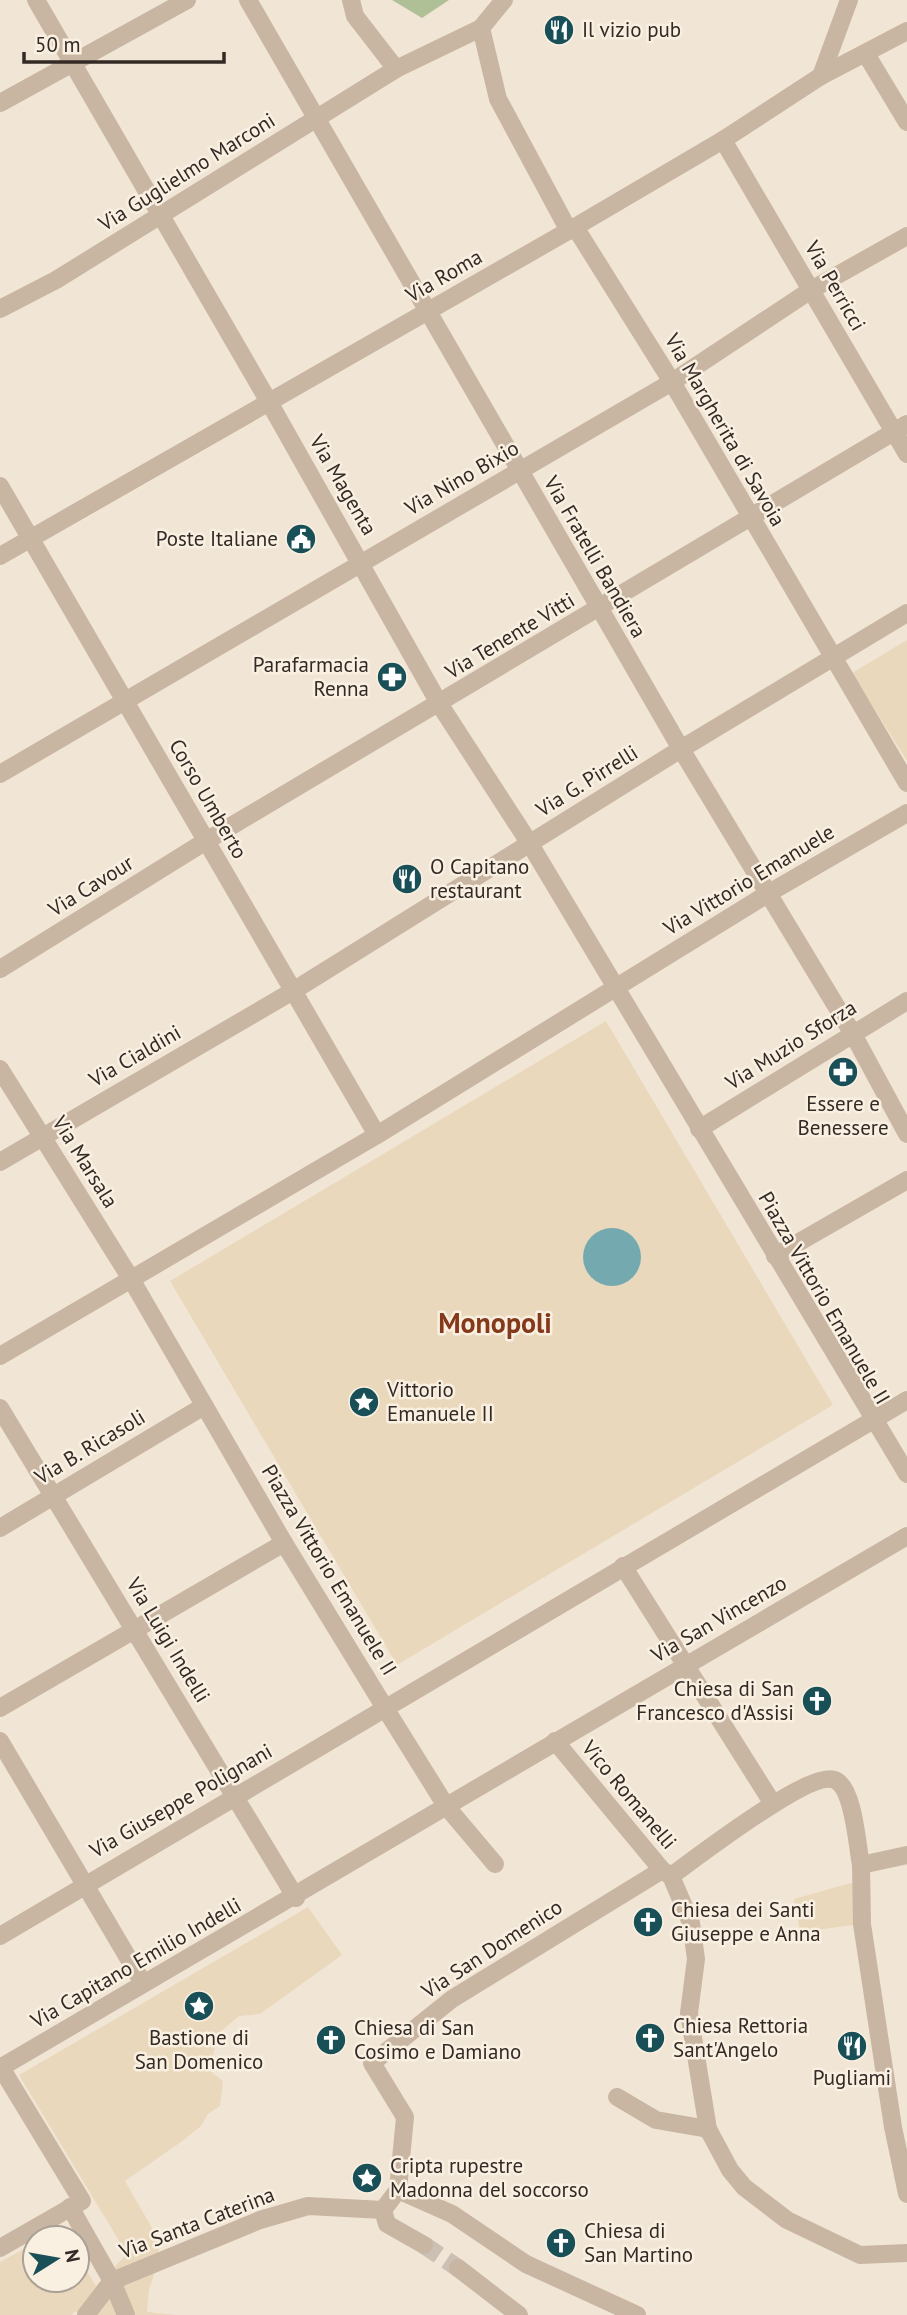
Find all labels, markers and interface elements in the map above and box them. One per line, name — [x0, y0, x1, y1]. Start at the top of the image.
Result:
restaurant icon: Il vizio pub — [542, 13, 576, 47]
place label: Il vizio pub — [582, 16, 681, 43]
scale bar — [24, 21, 224, 65]
text: 50 m — [35, 31, 81, 58]
street label: Via Guglielmo Marconi — [93, 106, 280, 237]
street label: Via Perricci — [798, 235, 872, 335]
street label: Via Roma — [400, 243, 487, 309]
street label: Via Margherita di Savoia — [659, 328, 792, 531]
street label: Via Magenta — [303, 429, 383, 540]
street label: Via Nino Bixio — [399, 434, 524, 522]
street label: Via Fratelli Bandiera — [538, 470, 653, 642]
public building icon: Poste Italiane — [284, 522, 318, 556]
place label: Poste Italiane — [156, 525, 278, 552]
street label: Via Tenente Vitti — [439, 586, 579, 685]
place label: Parafarmacia Renna — [253, 651, 369, 702]
pharmacy icon: Parafarmacia Renna — [375, 660, 409, 694]
street label: Corso Umberto — [163, 734, 254, 864]
street label: Via G. Pirrelli — [530, 739, 643, 823]
street label: Via Vittorio Emanuele — [658, 818, 839, 942]
street label: Via Cavour — [42, 849, 138, 923]
place label: O Capitano restaurant — [430, 853, 529, 904]
restaurant icon: O Capitano restaurant — [390, 862, 424, 896]
street label: Via Muzio Sforza — [719, 994, 861, 1096]
street label: Via Cialdini — [83, 1018, 186, 1093]
pharmacy icon: Essere e Benessere — [826, 1055, 860, 1089]
place label: Essere e Benessere — [797, 1090, 889, 1141]
street label: Via Marsala — [46, 1110, 124, 1213]
street label: Piazza Vittorio Emanuele II — [752, 1187, 896, 1409]
district label: Monopoli — [438, 1304, 552, 1341]
place label: Vittorio Emanuele II — [386, 1376, 494, 1427]
place icon: Vittorio Emanuele II — [347, 1385, 381, 1419]
street label: Via B. Ricasoli — [29, 1403, 150, 1491]
street label: Piazza Vittorio Emanuele II — [256, 1459, 403, 1680]
street label: Via San Vincenzo — [645, 1569, 791, 1669]
street label: Via Luigi Indelli — [120, 1572, 216, 1707]
place label: Chiesa di San Francesco d'Assisi — [636, 1675, 794, 1726]
church icon: Chiesa di San Francesco d'Assisi — [800, 1684, 834, 1718]
street label: Vico Romanelli — [575, 1734, 683, 1855]
street label: Via Giuseppe Polignani — [84, 1737, 277, 1864]
street label: Via Capitano Emilio Indelli — [25, 1891, 246, 2034]
street label: Via San Domenico — [415, 1893, 567, 2005]
place label: Chiesa dei Santi Giuseppe e Anna — [671, 1896, 821, 1947]
church icon: Chiesa dei Santi Giuseppe e Anna — [631, 1905, 665, 1939]
place icon: Bastione di San Domenico — [182, 1989, 216, 2023]
place label: Chiesa Rettoria Sant'Angelo — [673, 2012, 808, 2063]
place label: Chiesa di San Cosimo e Damiano — [354, 2014, 521, 2065]
church icon: Chiesa Rettoria Sant'Angelo — [633, 2021, 667, 2055]
church icon: Chiesa di San Cosimo e Damiano — [314, 2023, 348, 2057]
place label: Bastione di San Domenico — [135, 2024, 263, 2075]
restaurant icon: Pugliami — [835, 2029, 869, 2063]
place label: Pugliami — [813, 2064, 891, 2091]
place label: Cripta rupestre Madonna del soccorso — [390, 2152, 589, 2203]
place icon: Cripta rupestre Madonna del soccorso — [350, 2161, 384, 2195]
street label: Via Santa Caterina — [114, 2181, 278, 2265]
place label: Chiesa di San Martino — [584, 2217, 693, 2268]
north arrow — [21, 2224, 91, 2294]
church icon: Chiesa di San Martino — [544, 2226, 578, 2260]
text: N — [60, 2247, 86, 2264]

